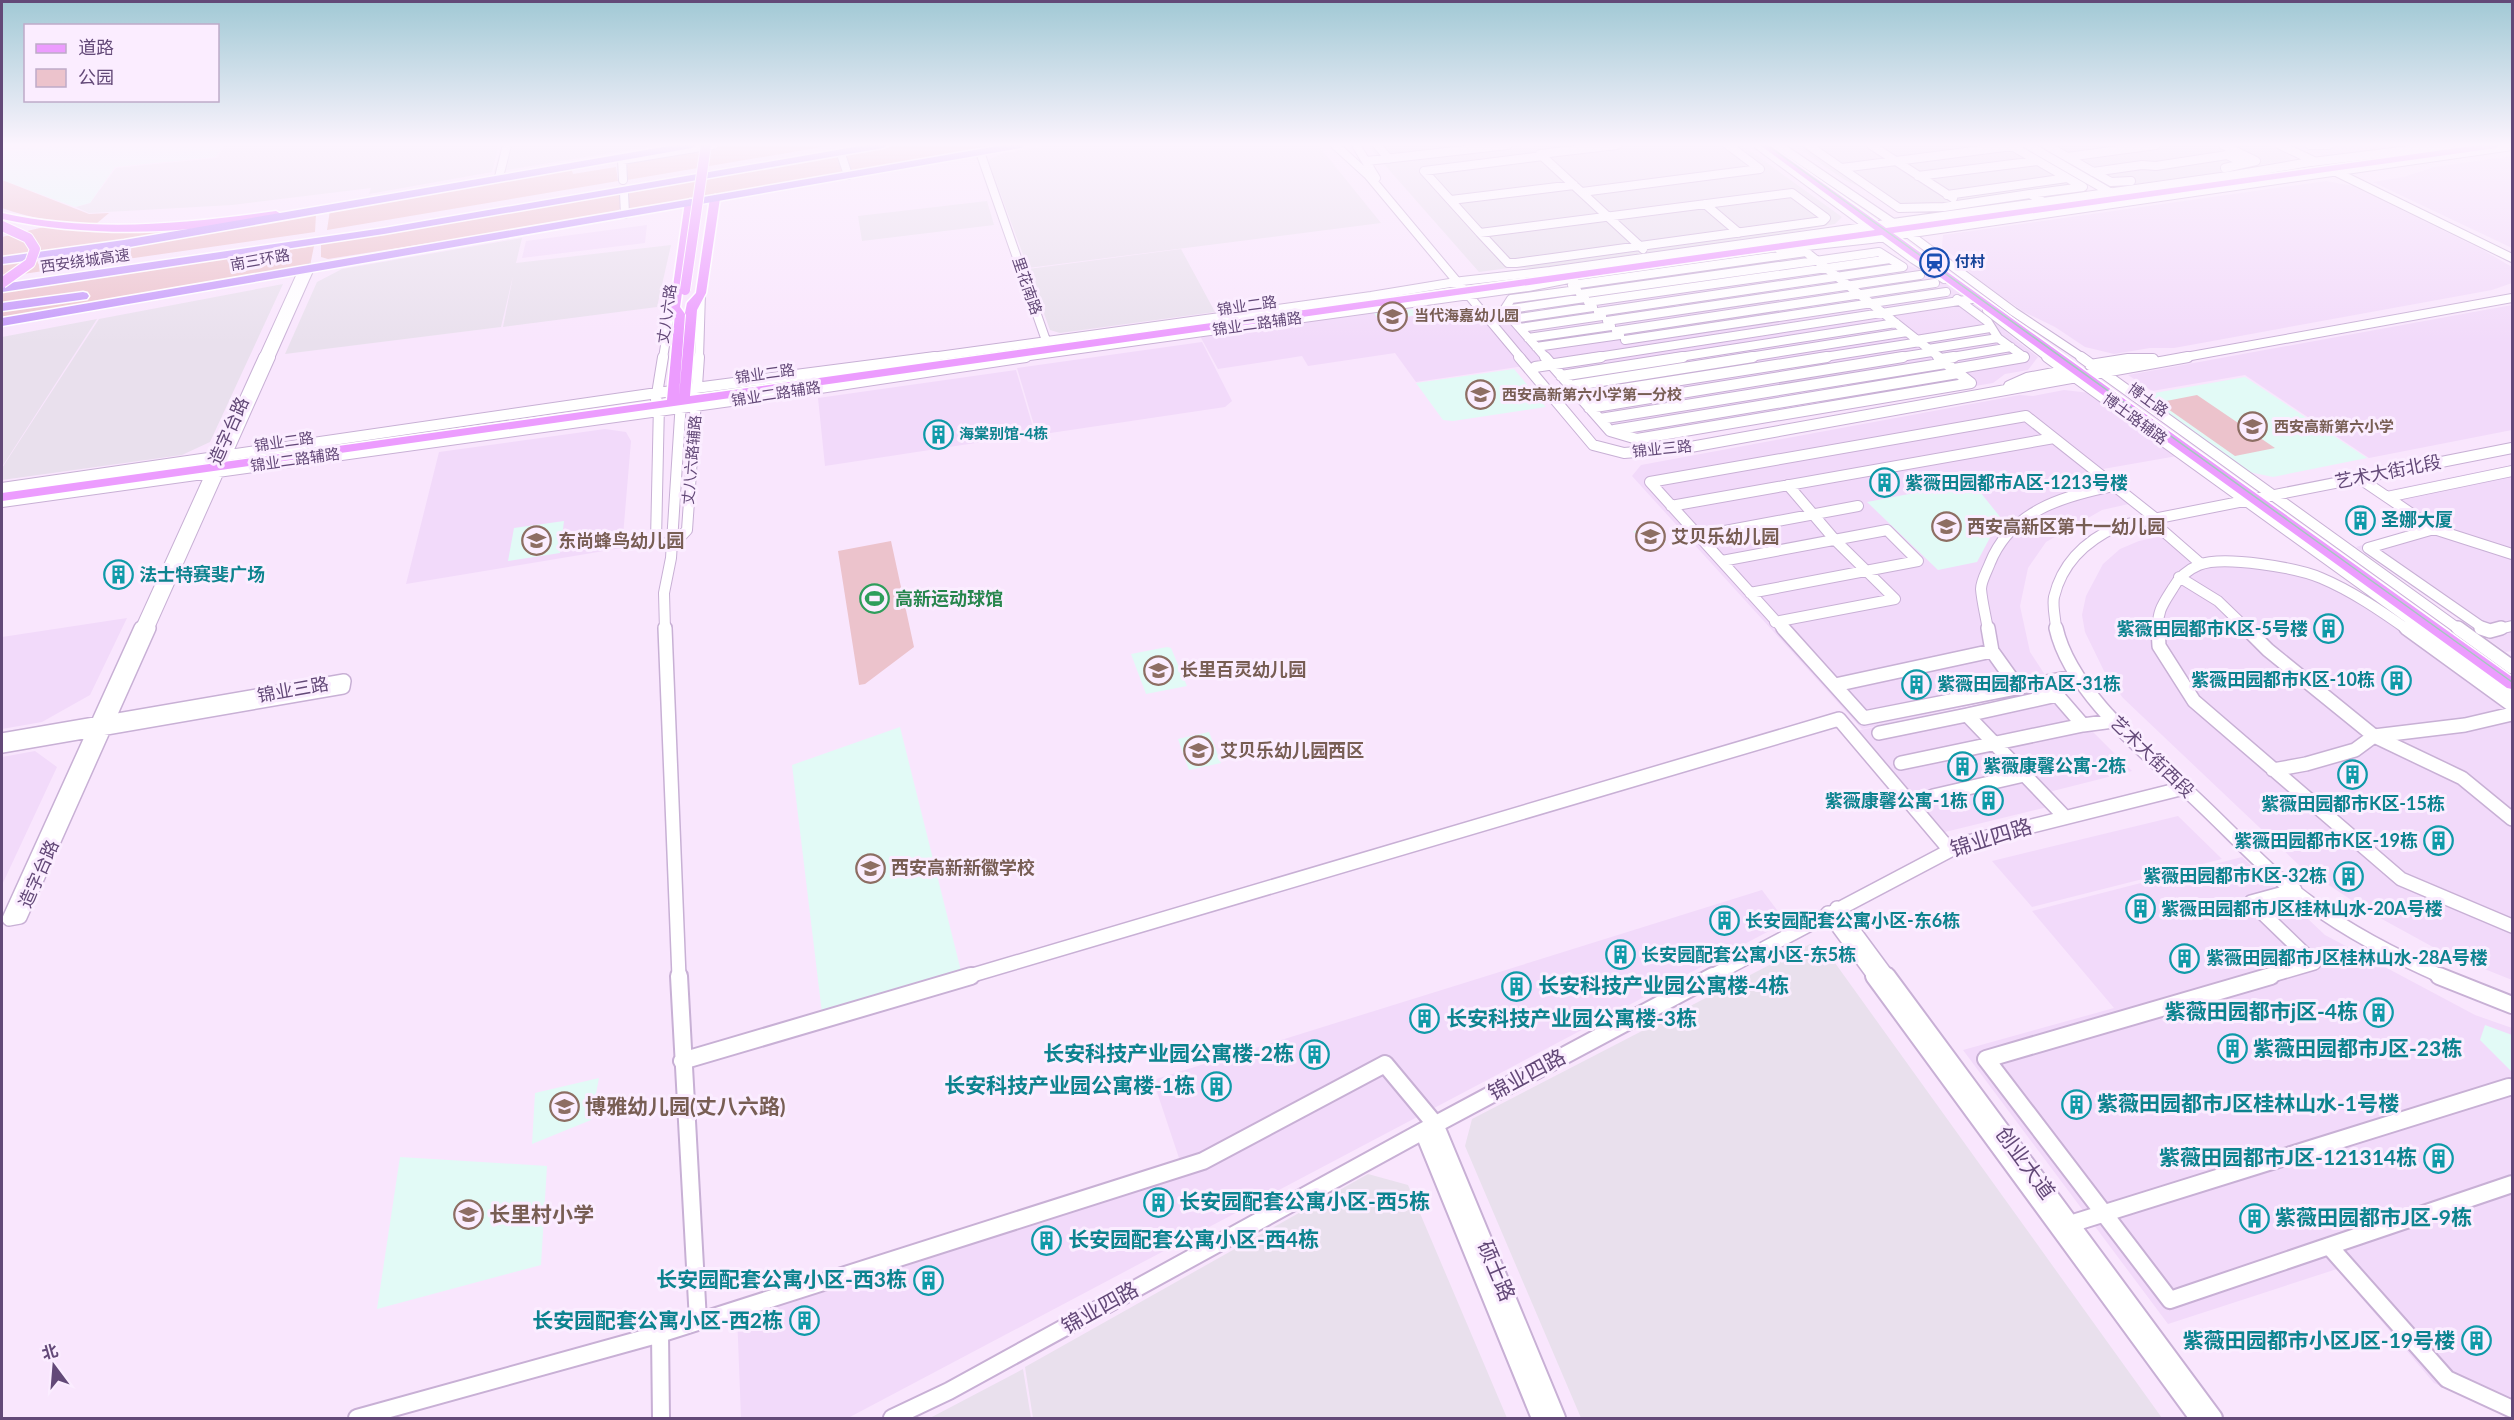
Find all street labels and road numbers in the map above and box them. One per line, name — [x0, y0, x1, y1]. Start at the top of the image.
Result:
street label: 西安绕城高速 — [39, 245, 131, 275]
street label: 南三环路 — [229, 245, 291, 273]
street label: 里花南路 — [1010, 254, 1046, 317]
street label: 丈八六路 — [653, 283, 679, 345]
street label: 锦业二路 — [1216, 292, 1278, 318]
street label: 锦业二路辅路 — [1211, 308, 1303, 338]
street label: 锦业二路 — [734, 360, 796, 386]
street label: 锦业二路辅路 — [730, 377, 822, 409]
street label: 博士路 — [2125, 379, 2172, 420]
street label: 博士路辅路 — [2100, 389, 2171, 448]
street label: 造字台路 — [203, 393, 253, 468]
street label: 丈八六路辅路 — [678, 414, 704, 506]
street label: 锦业二路 — [253, 428, 315, 454]
street label: 锦业三路 — [1631, 436, 1693, 460]
street label: 锦业二路辅路 — [249, 444, 341, 474]
street label: 艺术大街北段 — [2333, 450, 2443, 492]
street label: 锦业三路 — [255, 672, 330, 706]
street label: 艺术大街西段 — [2106, 711, 2199, 802]
street label: 锦业四路 — [1947, 812, 2034, 861]
street label: 造字台路 — [13, 836, 63, 911]
street label: 锦业四路 — [1483, 1043, 1569, 1104]
street label: 创业大道 — [1991, 1121, 2061, 1203]
street label: 硕士路 — [1474, 1237, 1521, 1304]
street label: 锦业四路 — [1056, 1275, 1142, 1338]

